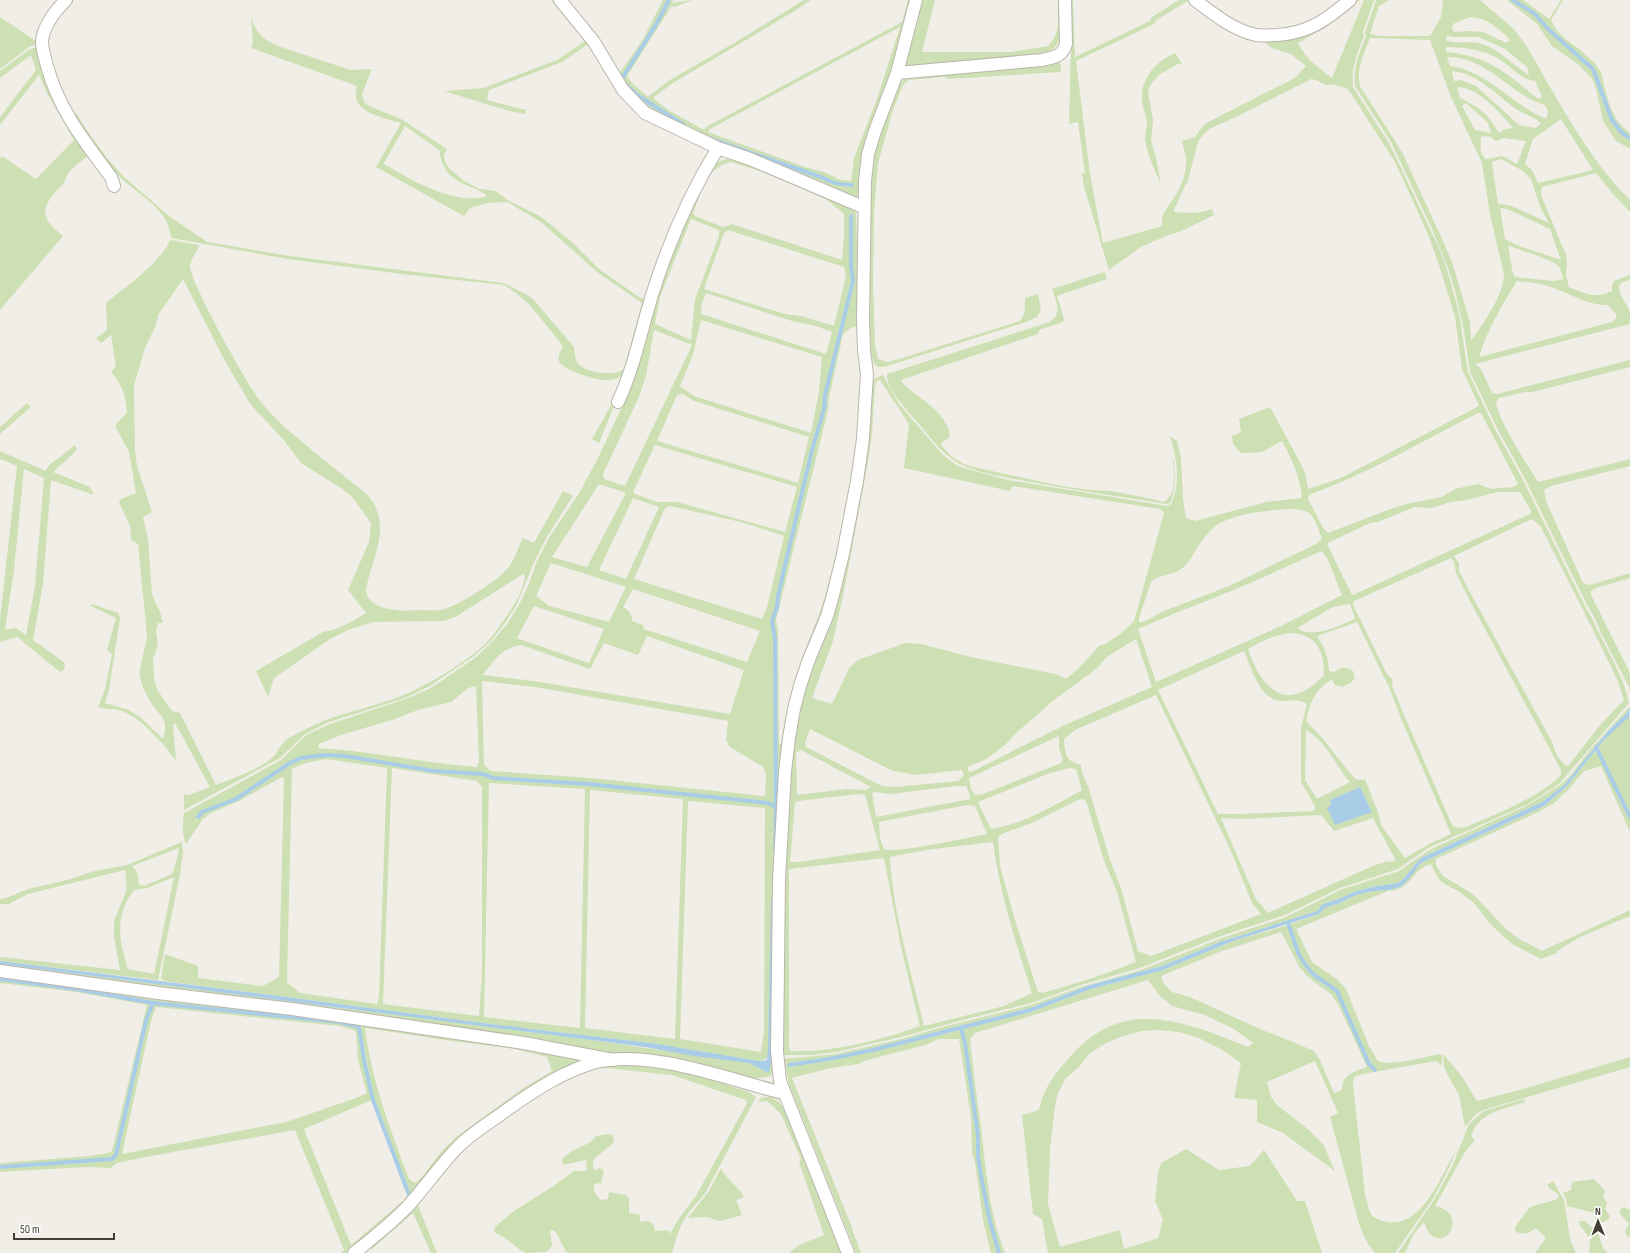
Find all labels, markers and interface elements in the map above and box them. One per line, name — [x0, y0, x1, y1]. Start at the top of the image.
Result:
north arrow — [1578, 1201, 1618, 1241]
text: N — [1595, 1205, 1601, 1218]
scale bar — [14, 1215, 114, 1241]
text: 50 m — [20, 1222, 40, 1237]

